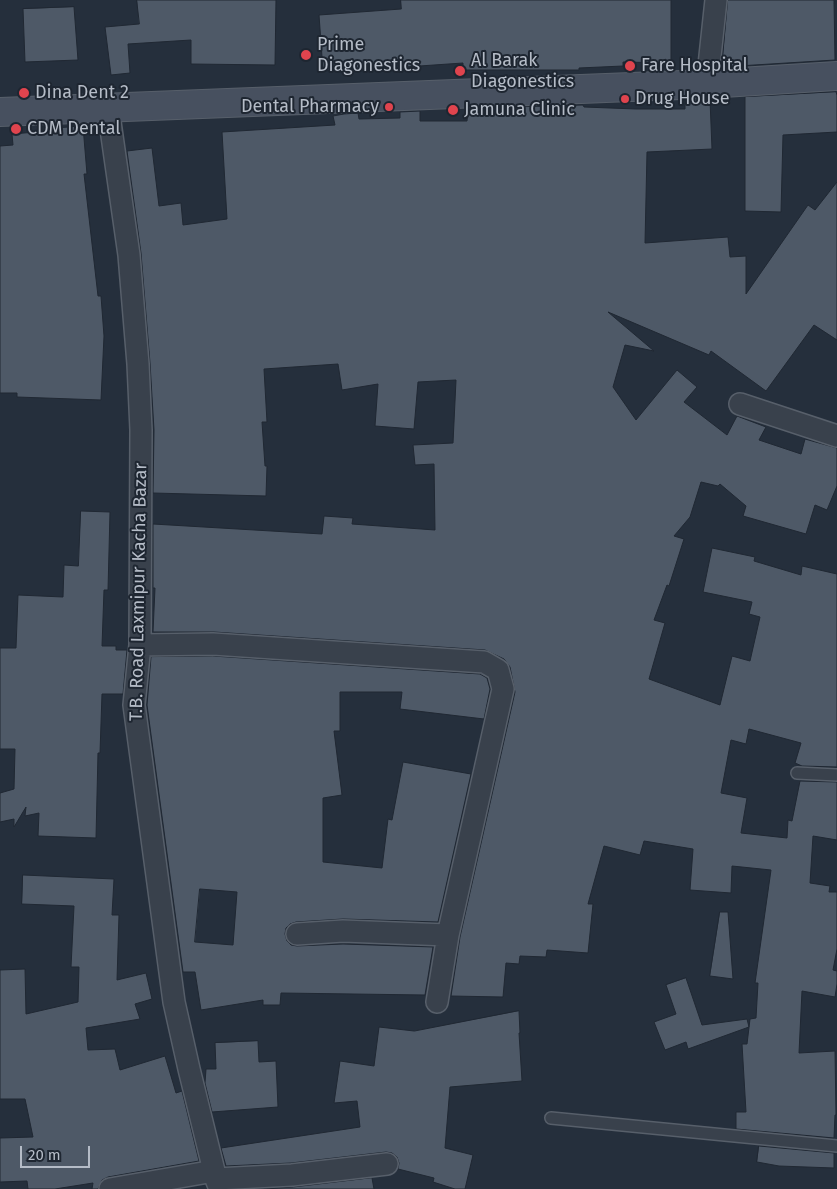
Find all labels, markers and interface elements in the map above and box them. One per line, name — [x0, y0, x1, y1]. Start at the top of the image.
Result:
place label: Prime Diagonestics — [317, 34, 420, 76]
marker: Prime Diagonestics — [299, 48, 313, 62]
place label: Al Barak Diagonestics — [471, 50, 574, 92]
place label: Fare Hospital — [641, 55, 748, 77]
marker: Fare Hospital — [623, 59, 637, 73]
marker: Al Barak Diagonestics — [453, 64, 467, 78]
place label: Dina Dent 2 — [35, 82, 129, 104]
marker: Dina Dent 2 — [17, 86, 31, 100]
place label: Drug House — [635, 88, 730, 110]
marker: Drug House — [619, 93, 631, 105]
place label: Dental Pharmacy — [241, 96, 379, 118]
place label: Jamuna Clinic — [464, 99, 575, 121]
marker: Dental Pharmacy — [383, 101, 395, 113]
marker: Jamuna Clinic — [446, 103, 460, 117]
place label: CDM Dental — [27, 118, 121, 140]
marker: CDM Dental — [9, 122, 23, 136]
street label: T.B. Road Laxmipur Kacha Bazar — [126, 463, 152, 721]
scale bar — [22, 1136, 92, 1168]
text: 20 m — [28, 1146, 61, 1164]

